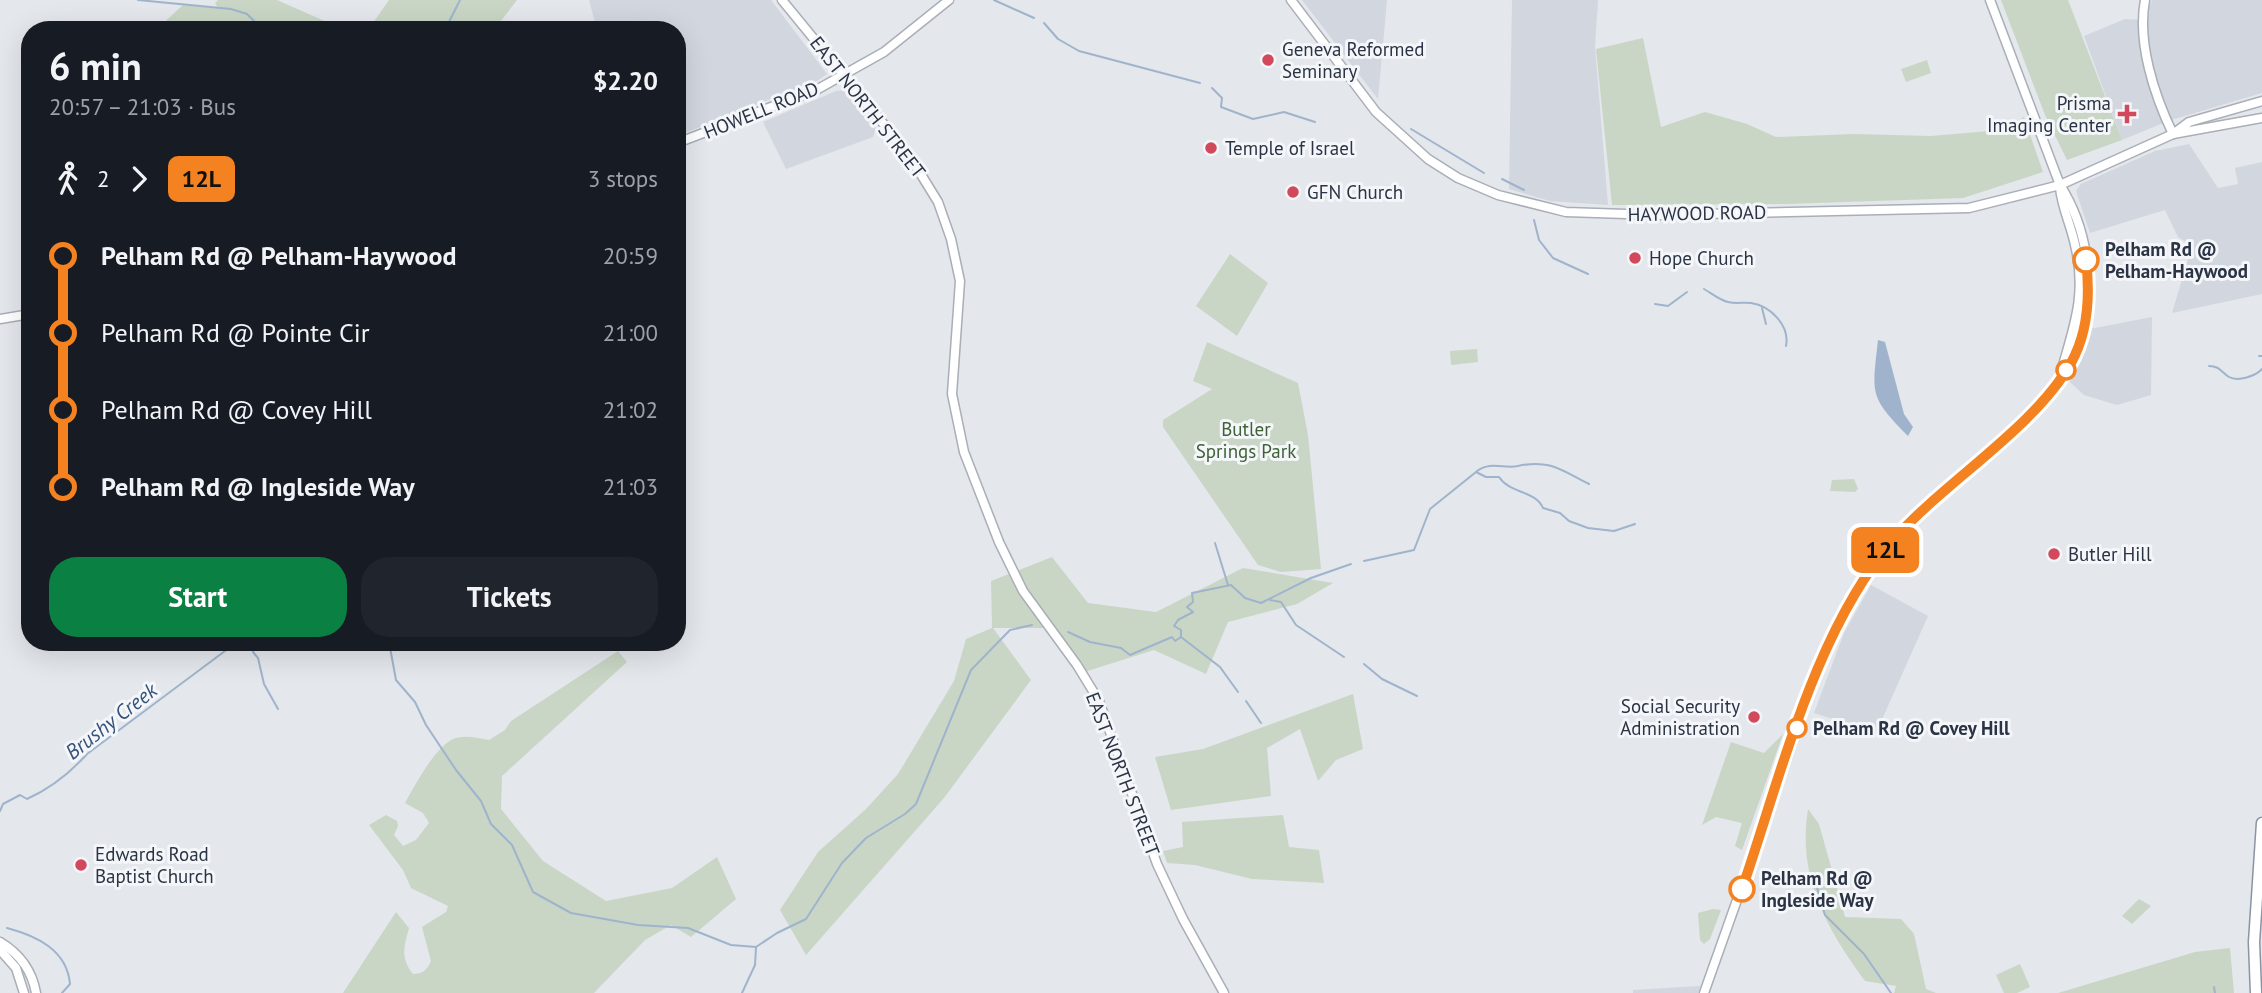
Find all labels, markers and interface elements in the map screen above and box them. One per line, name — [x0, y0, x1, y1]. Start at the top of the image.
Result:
street label: EAST NORTH STREET — [805, 31, 931, 183]
place label: Geneva Reformed Seminary — [1282, 37, 1424, 83]
text: 6 min — [49, 41, 142, 90]
marker: Geneva Reformed Seminary — [1260, 52, 1276, 68]
text: $2.20 — [593, 64, 658, 97]
street label: HOWELL ROAD — [700, 76, 822, 144]
place label: Prisma Imaging Center — [1987, 91, 2112, 137]
text: 20:57 – 21:03 · Bus — [49, 92, 236, 121]
marker: Prisma Imaging Center — [2117, 104, 2137, 124]
place label: Temple of Israel — [1225, 136, 1355, 160]
marker: Temple of Israel — [1203, 140, 1219, 156]
icon: walk — [49, 160, 87, 198]
icon: forward — [120, 160, 158, 198]
text: 12L — [182, 163, 221, 194]
text: 2 — [97, 164, 110, 193]
text: 3 stops — [588, 164, 658, 193]
place label: GFN Church — [1307, 180, 1403, 204]
marker: GFN Church — [1285, 184, 1301, 200]
street label: HAYWOOD ROAD — [1628, 200, 1766, 226]
place label: Pelham Rd @ Pelham-Haywood — [2105, 237, 2248, 283]
text: Pelham Rd @ Pelham-Haywood — [101, 239, 456, 272]
text: 20:59 — [603, 241, 658, 270]
place label: Hope Church — [1649, 246, 1754, 270]
marker: Pelham Rd @ Pelham-Haywood — [2073, 247, 2099, 273]
marker: Hope Church — [1627, 250, 1643, 266]
text: Pelham Rd @ Pointe Cir — [101, 316, 370, 349]
text: 21:00 — [603, 318, 658, 347]
unlabelled marker — [2056, 360, 2076, 380]
text: Pelham Rd @ Covey Hill — [101, 393, 372, 426]
text: 21:02 — [603, 395, 658, 424]
park label: Butler Springs Park — [1196, 417, 1296, 463]
text: Pelham Rd @ Ingleside Way — [101, 470, 415, 503]
text: 21:03 — [603, 472, 658, 501]
line badge: 12L — [1845, 527, 1925, 573]
text: 12L — [1865, 534, 1905, 565]
place label: Butler Hill — [2068, 542, 2152, 566]
marker: Butler Hill — [2046, 546, 2062, 562]
button: Start — [49, 557, 347, 637]
button: Tickets — [361, 557, 658, 637]
water label: Brushy Creek — [60, 676, 164, 765]
street label: EAST NORTH STREET — [1081, 689, 1165, 860]
place label: Social Security Administration — [1620, 694, 1740, 740]
marker: Social Security Administration — [1746, 709, 1762, 725]
place label: Pelham Rd @ Covey Hill — [1813, 716, 2010, 740]
marker: Pelham Rd @ Covey Hill — [1787, 718, 1807, 738]
place label: Edwards Road Baptist Church — [95, 842, 214, 888]
marker: Edwards Road Baptist Church — [73, 857, 89, 873]
place label: Pelham Rd @ Ingleside Way — [1761, 866, 1874, 912]
marker: Pelham Rd @ Ingleside Way — [1729, 876, 1755, 902]

